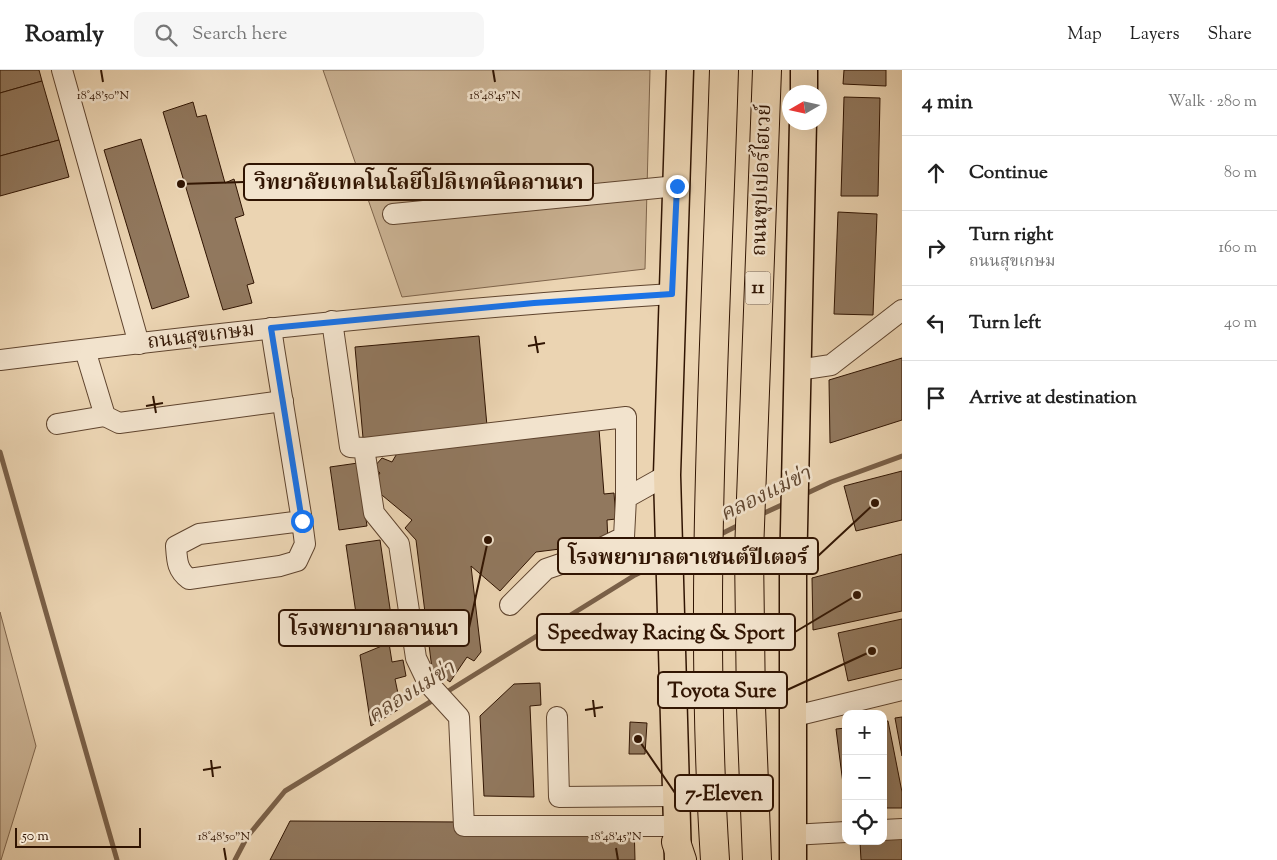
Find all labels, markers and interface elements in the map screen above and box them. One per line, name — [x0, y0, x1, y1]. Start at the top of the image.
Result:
search box — [134, 12, 484, 57]
text: Roamly — [25, 18, 104, 52]
icon: search — [152, 21, 180, 49]
text: Search here — [192, 21, 287, 48]
text: Map — [1067, 22, 1102, 48]
text: Layers — [1130, 22, 1180, 48]
text: Share — [1208, 22, 1252, 48]
north arrow — [782, 85, 827, 130]
text: 18°48'50"N — [77, 87, 130, 105]
text: 18°48'45"N — [469, 87, 521, 105]
text: 4 min — [922, 88, 973, 118]
text: Walk · 280 m — [1168, 91, 1257, 114]
street label: ถนนซุปเปอร์ไฮเวย์ — [745, 103, 780, 257]
icon: ahead — [922, 159, 950, 187]
text: Continue — [969, 160, 1048, 187]
text: 80 m — [1224, 162, 1257, 185]
callout: วิทยาลัยเทคโนโลยีโปลิเทคนิคลานนา — [244, 164, 593, 200]
text: วิทยาลัยเทคโนโลยีโปลิเทคนิคลานนา — [254, 167, 584, 199]
route end — [666, 175, 689, 198]
text: Turn right — [969, 222, 1053, 249]
icon: right — [922, 234, 950, 262]
text: 160 m — [1219, 237, 1257, 260]
text: ถนนสุขเกษม — [969, 251, 1055, 274]
road number: 11 — [746, 272, 770, 304]
icon: left — [922, 309, 950, 337]
text: Turn left — [969, 310, 1041, 337]
text: 40 m — [1224, 312, 1257, 335]
street label: ถนนสุขเกษม — [146, 316, 256, 358]
icon: arrive — [922, 384, 950, 412]
text: Arrive at destination — [969, 385, 1137, 412]
water label: คลองแม่ข่า — [715, 460, 817, 530]
route start — [291, 510, 314, 533]
callout: โรงพยาบาลตาเซนต์ปีเตอร์ — [558, 538, 818, 574]
text: โรงพยาบาลตาเซนต์ปีเตอร์ — [567, 542, 810, 574]
callout: โรงพยาบาลลานนา — [279, 610, 469, 646]
text: โรงพยาบาลลานนา — [288, 613, 459, 645]
callout: Speedway Racing & Sport — [537, 614, 795, 650]
text: Speedway Racing & Sport — [547, 619, 785, 649]
water label: คลองแม่ข่า — [362, 654, 462, 732]
callout: Toyota Sure — [658, 672, 787, 708]
text: Toyota Sure — [668, 677, 777, 707]
map controls — [842, 710, 887, 845]
button: + — [842, 710, 887, 755]
button: − — [842, 755, 887, 800]
callout: 7-Eleven — [675, 775, 773, 811]
text: 7-Eleven — [685, 780, 763, 810]
button: locate — [842, 800, 887, 845]
scale bar — [15, 825, 141, 848]
text: 50 m — [22, 827, 49, 847]
text: 18°48'50"N — [198, 828, 251, 846]
text: 18°48'45"N — [590, 828, 642, 846]

